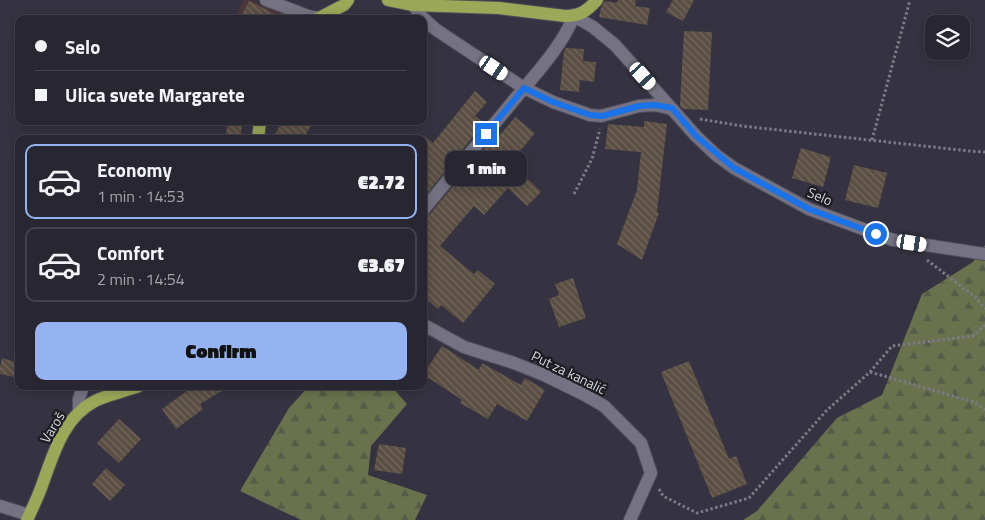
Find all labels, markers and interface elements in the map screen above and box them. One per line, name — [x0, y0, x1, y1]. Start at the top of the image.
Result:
map controls — [925, 15, 970, 60]
button: layers — [925, 15, 970, 60]
text: Selo — [65, 32, 100, 61]
car — [477, 53, 510, 83]
car — [627, 60, 658, 92]
text: Ulica svete Margarete — [65, 80, 245, 109]
route end — [475, 123, 497, 145]
callout: 1 min — [445, 152, 527, 186]
text: Economy — [97, 155, 172, 184]
text: 1 min — [466, 156, 506, 180]
icon: car — [37, 159, 82, 204]
text: €2.72 — [358, 167, 405, 196]
street label: Selo — [804, 181, 836, 211]
text: 1 min · 14:53 — [97, 184, 185, 208]
route start — [865, 223, 887, 245]
car — [896, 233, 927, 253]
text: Comfort — [97, 238, 164, 267]
icon: car — [37, 242, 82, 287]
text: €3.67 — [358, 250, 405, 279]
text: 2 min · 14:54 — [97, 267, 185, 291]
button: Confirm — [35, 322, 407, 380]
street label: Put za kanalić — [528, 345, 610, 399]
street label: Varoš — [34, 407, 70, 447]

